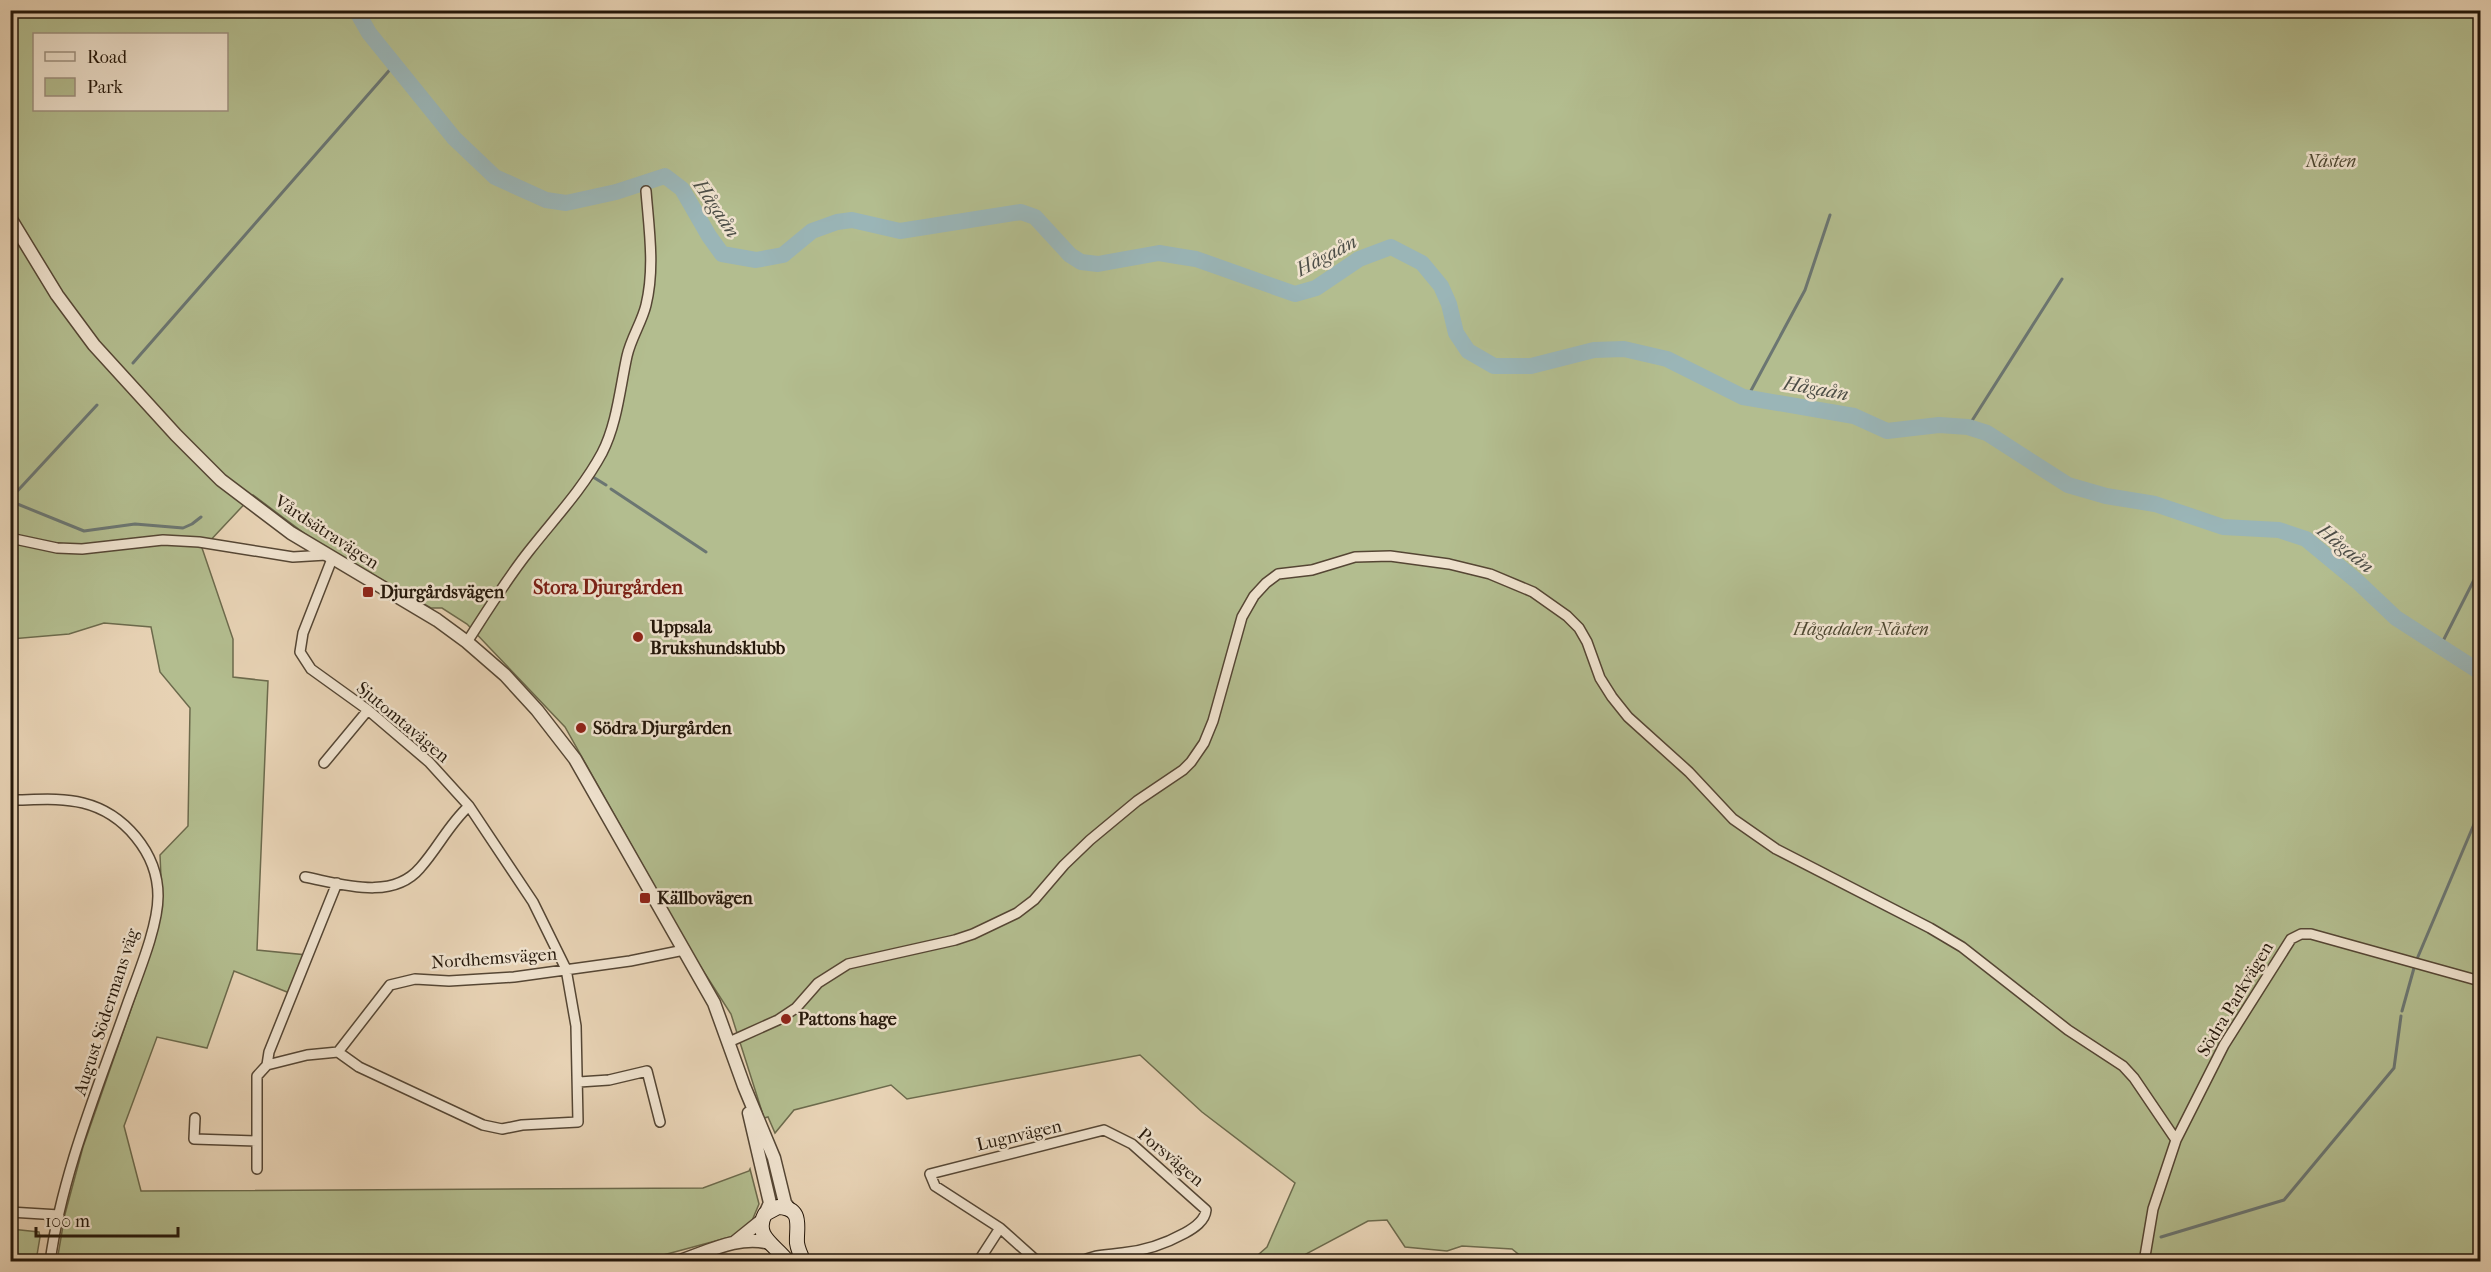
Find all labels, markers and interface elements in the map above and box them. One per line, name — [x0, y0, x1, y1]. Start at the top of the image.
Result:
legend — [33, 33, 228, 111]
text: Road — [87, 47, 127, 68]
text: Park — [87, 77, 124, 98]
park label: Nåsten — [2305, 151, 2356, 172]
water label: Hågaån — [688, 174, 745, 242]
water label: Hågaån — [1291, 230, 1361, 282]
water label: Hågaån — [1781, 371, 1850, 406]
street label: Vårdsätravägen — [270, 490, 383, 574]
water label: Hågaån — [2312, 518, 2378, 578]
district label: Stora Djurgården — [533, 576, 684, 599]
place label: Djurgårdsvägen — [380, 582, 505, 603]
marker: Djurgårdsvägen — [361, 585, 375, 599]
place label: Uppsala Brukshundsklubb — [649, 617, 786, 659]
park label: Hågadalen-Nåsten — [1792, 619, 1929, 640]
marker: Uppsala Brukshundsklubb — [631, 630, 645, 644]
street label: Sjutomtavägen — [352, 677, 454, 768]
place label: Södra Djurgården — [593, 718, 732, 739]
marker: Södra Djurgården — [574, 721, 588, 735]
place label: Källbovägen — [657, 888, 753, 909]
marker: Källbovägen — [638, 891, 652, 905]
street label: August Södermans väg — [69, 926, 144, 1099]
street label: Södra Parkvägen — [2193, 938, 2278, 1060]
street label: Nordhemsvägen — [430, 944, 558, 973]
place label: Pattons hage — [798, 1009, 897, 1030]
marker: Pattons hage — [779, 1012, 793, 1026]
street label: Lugnvägen — [974, 1115, 1064, 1156]
street label: Porsvägen — [1133, 1124, 1208, 1191]
scale bar — [36, 1200, 178, 1238]
text: 100 m — [45, 1211, 90, 1232]

